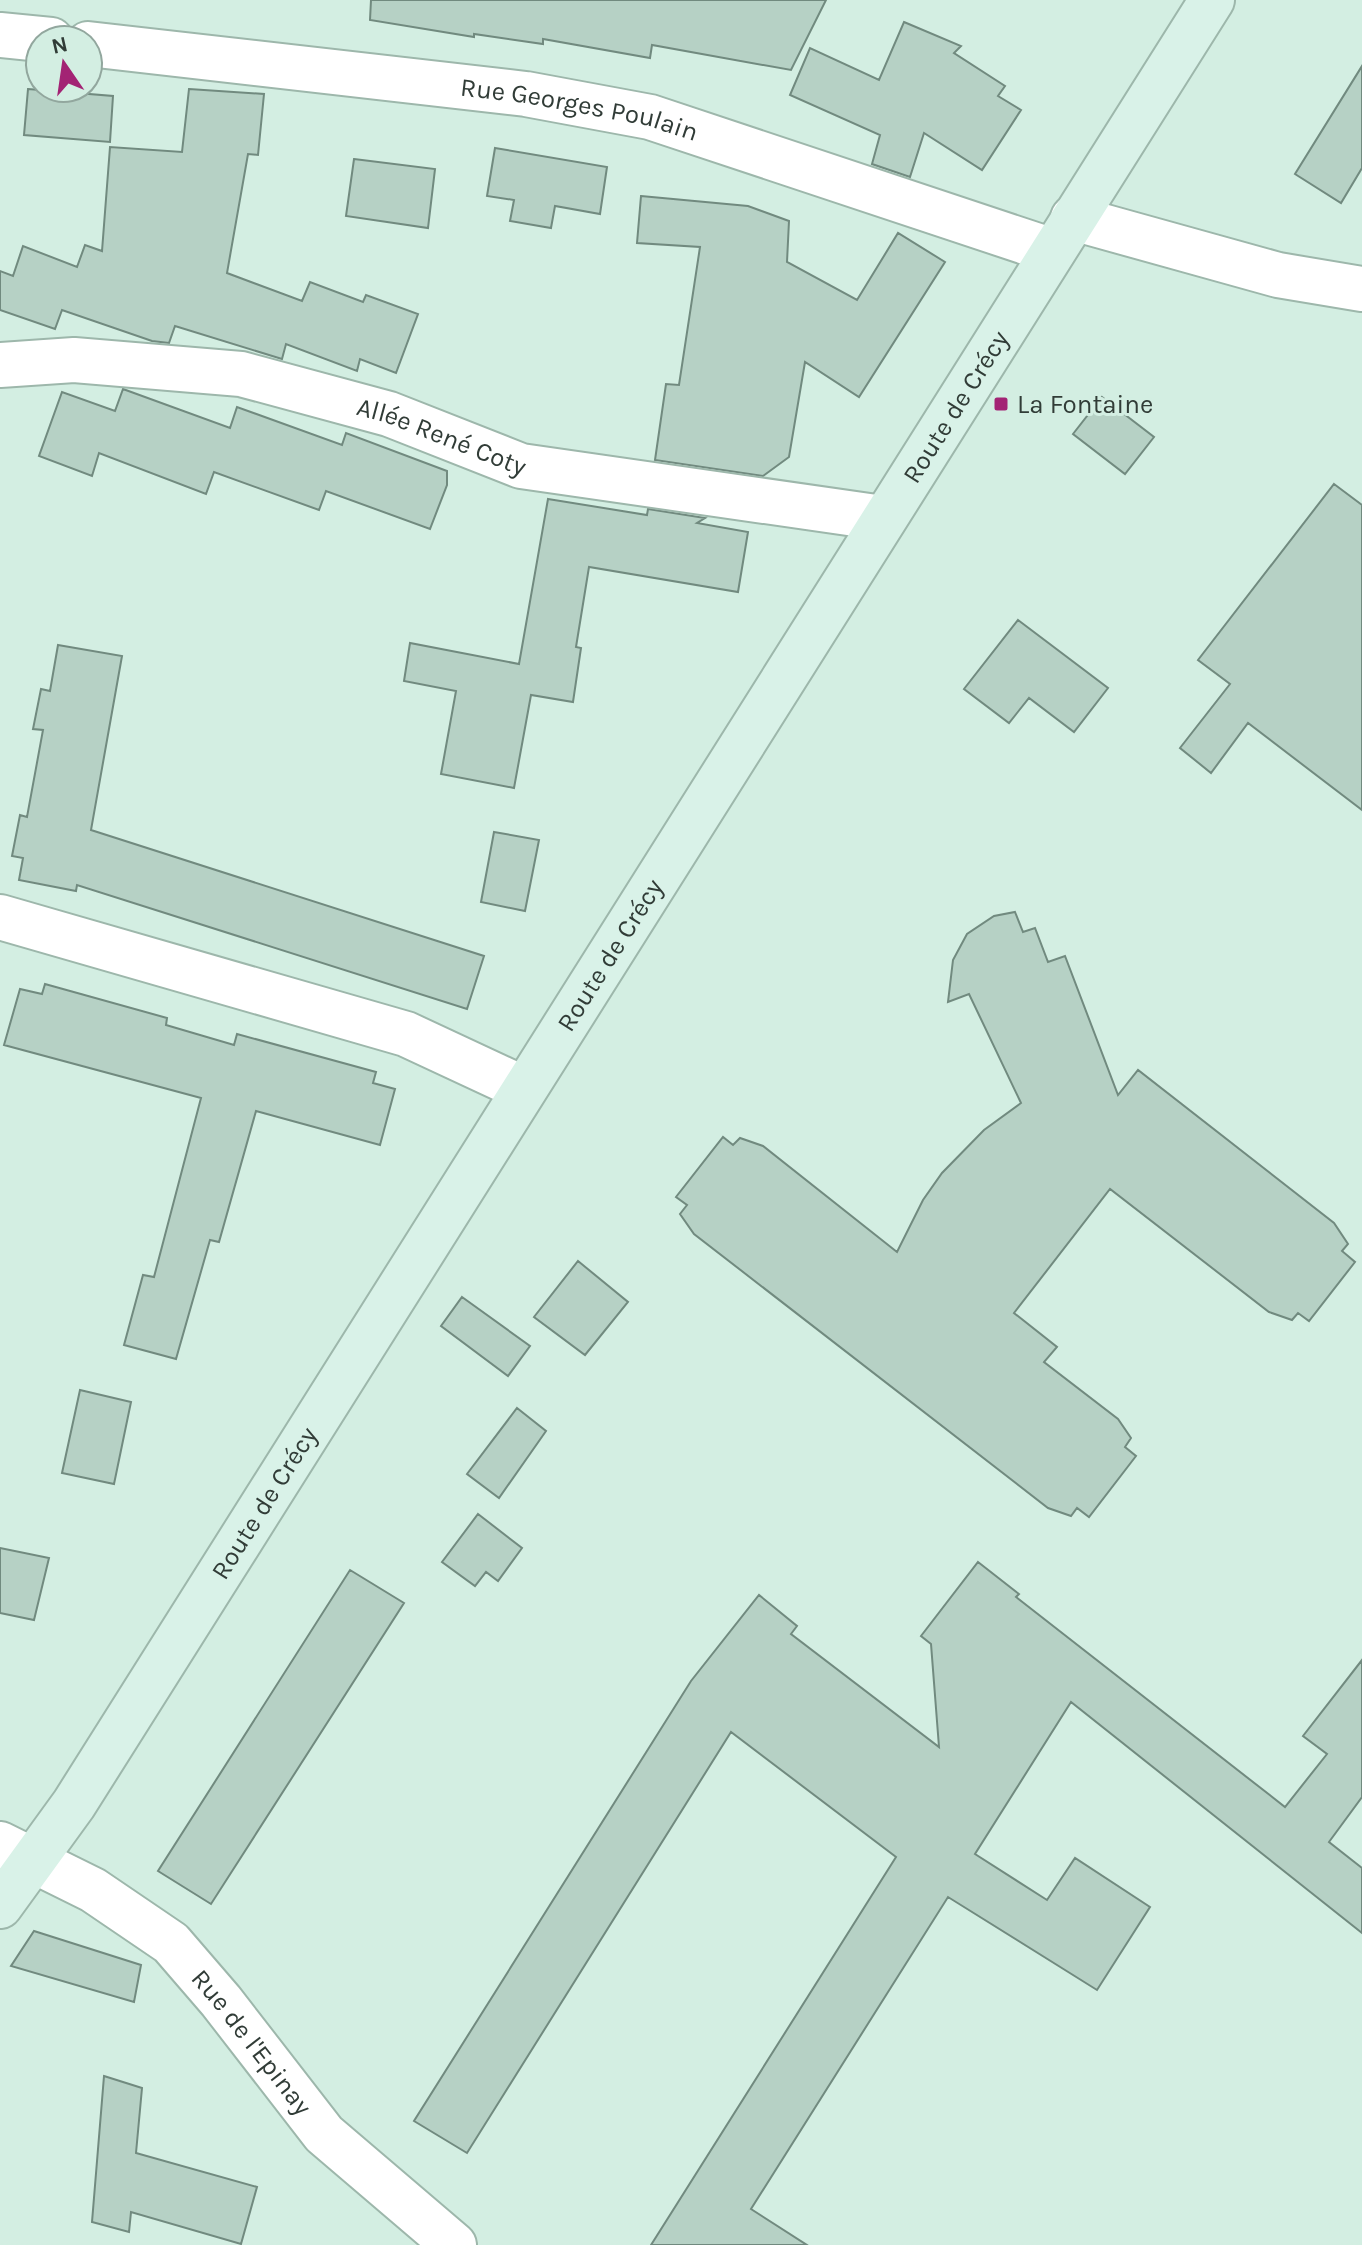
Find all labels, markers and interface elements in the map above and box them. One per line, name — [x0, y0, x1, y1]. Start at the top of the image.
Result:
north arrow — [24, 24, 104, 104]
text: N — [49, 31, 70, 60]
street label: Rue Georges Poulain — [459, 72, 702, 148]
street label: Route de Crécy — [896, 325, 1015, 489]
place label: La Fontaine — [1017, 389, 1153, 420]
street label: Allée René Coty — [353, 391, 531, 483]
marker: La Fontaine — [992, 395, 1010, 413]
street label: Route de Crécy — [550, 873, 670, 1037]
street label: Route de Crécy — [205, 1421, 324, 1585]
street label: Rue de l'Epinay — [185, 1963, 318, 2121]

